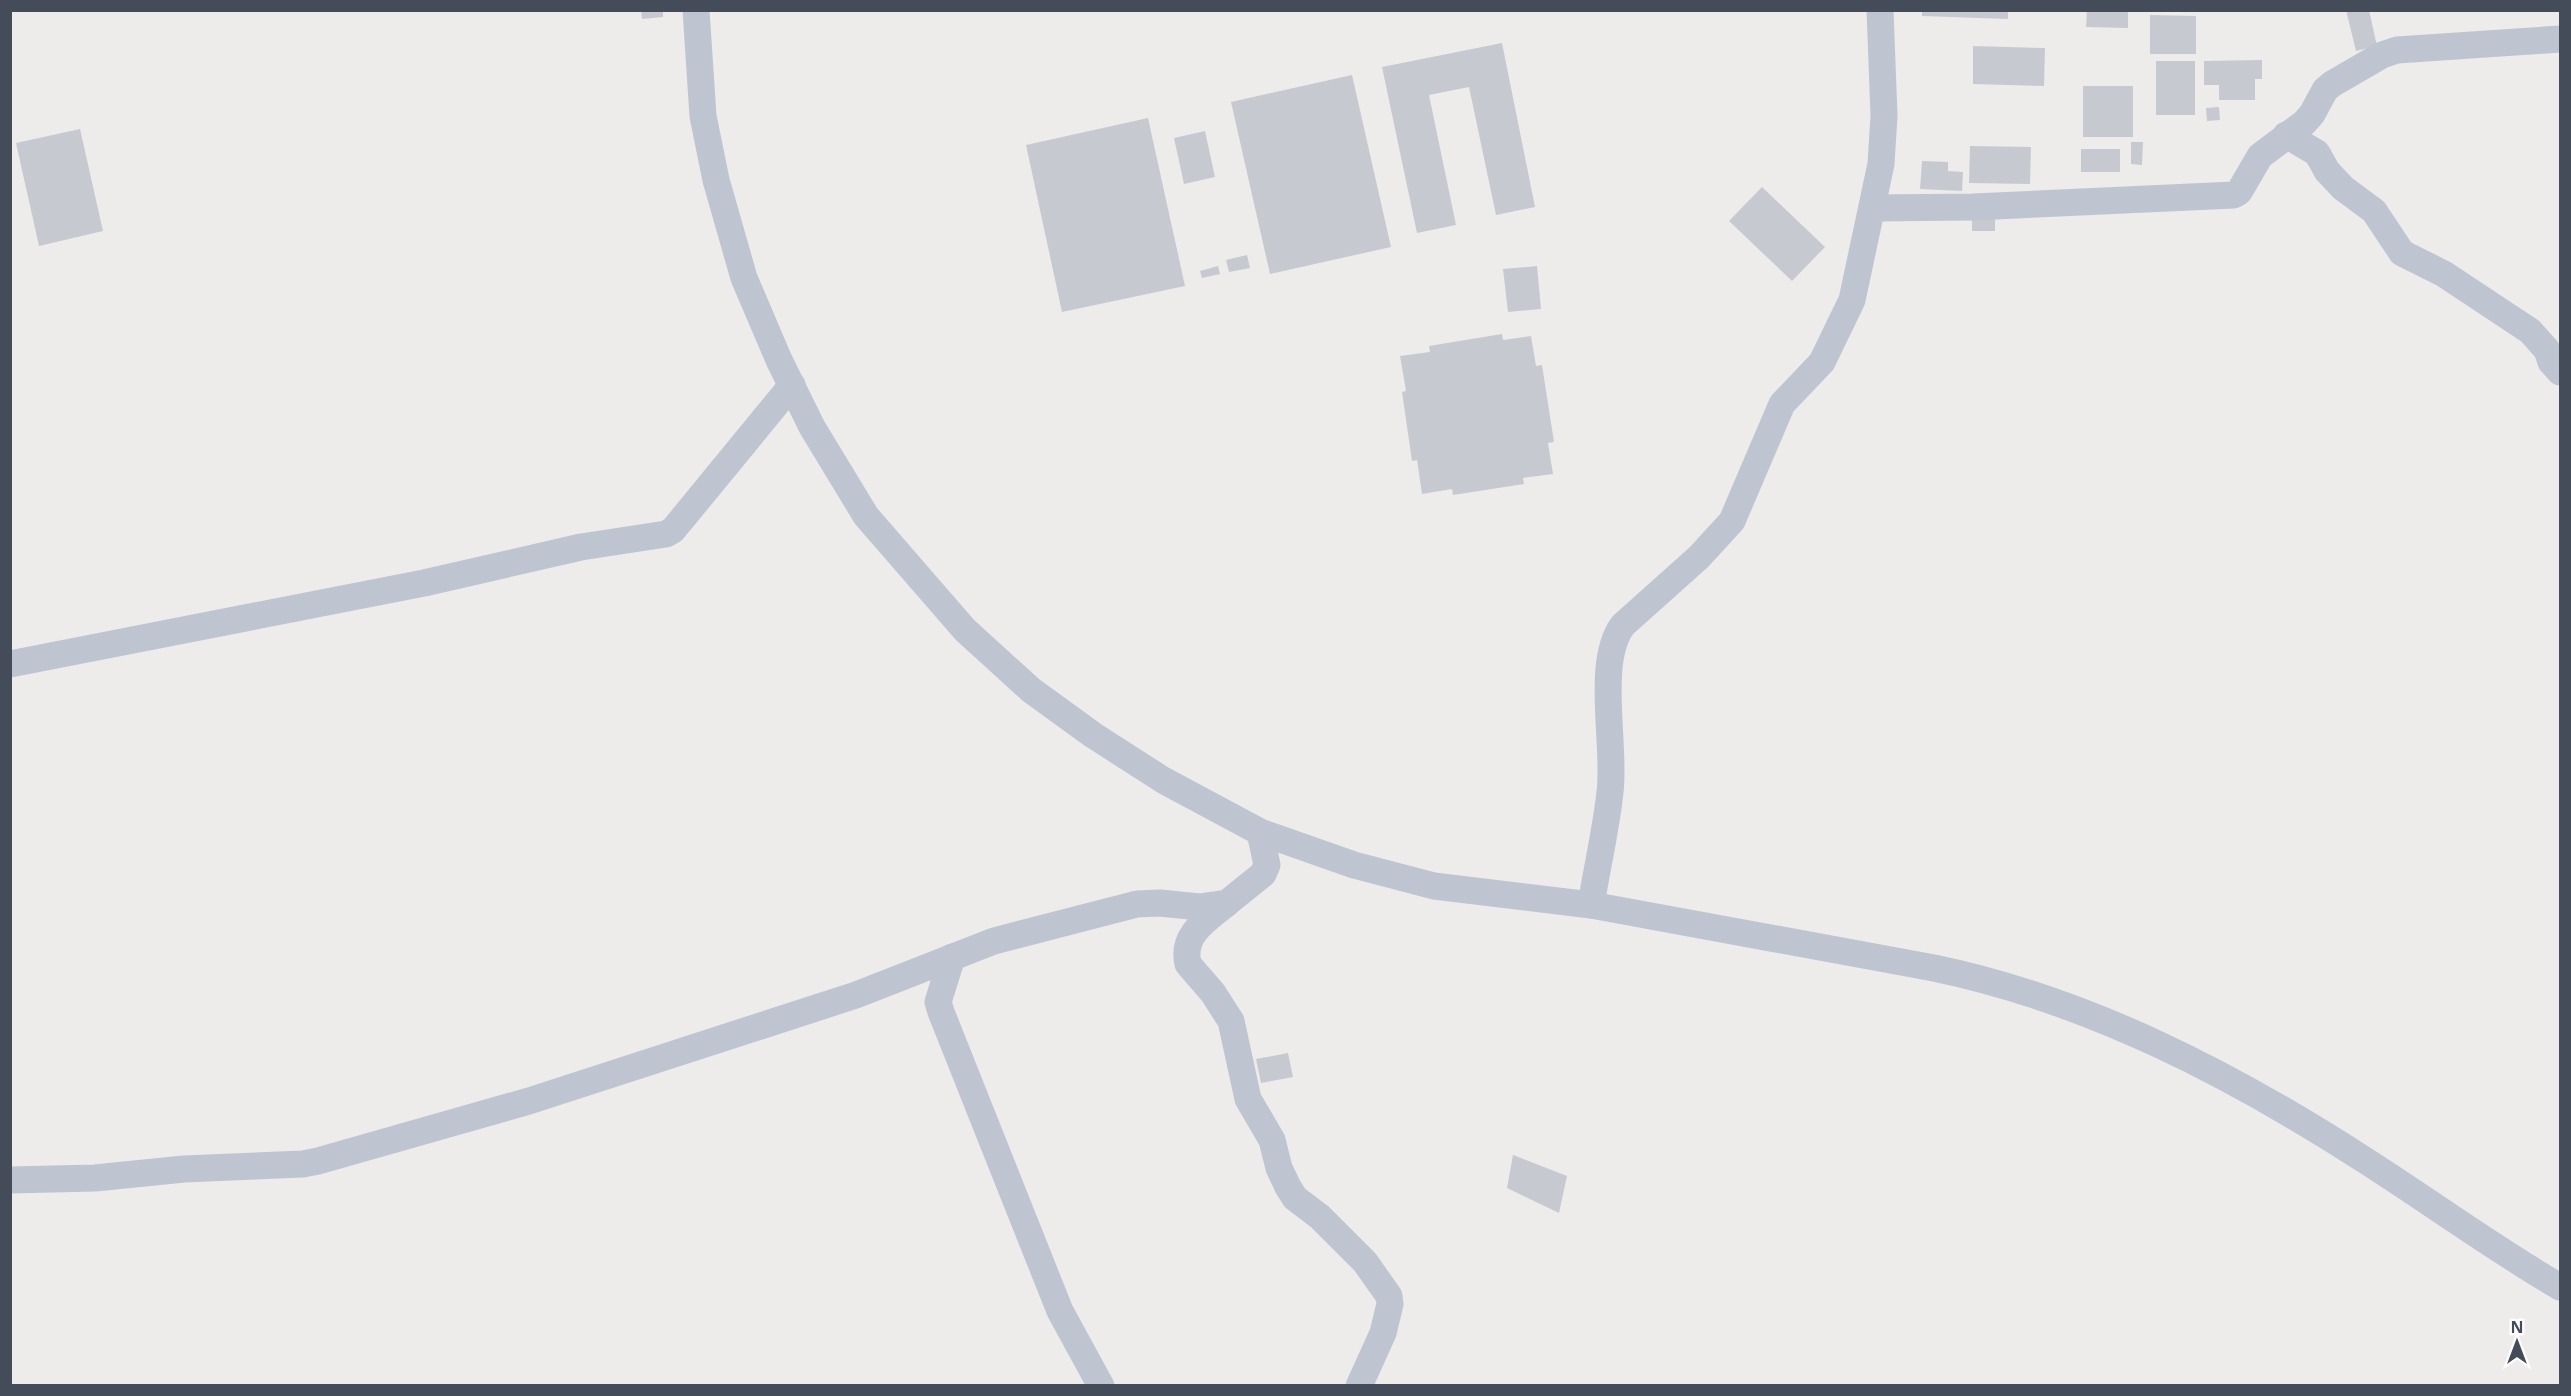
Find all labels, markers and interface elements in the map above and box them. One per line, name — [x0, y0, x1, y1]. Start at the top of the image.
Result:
north arrow — [2487, 1312, 2547, 1372]
text: N — [2510, 1316, 2524, 1338]

